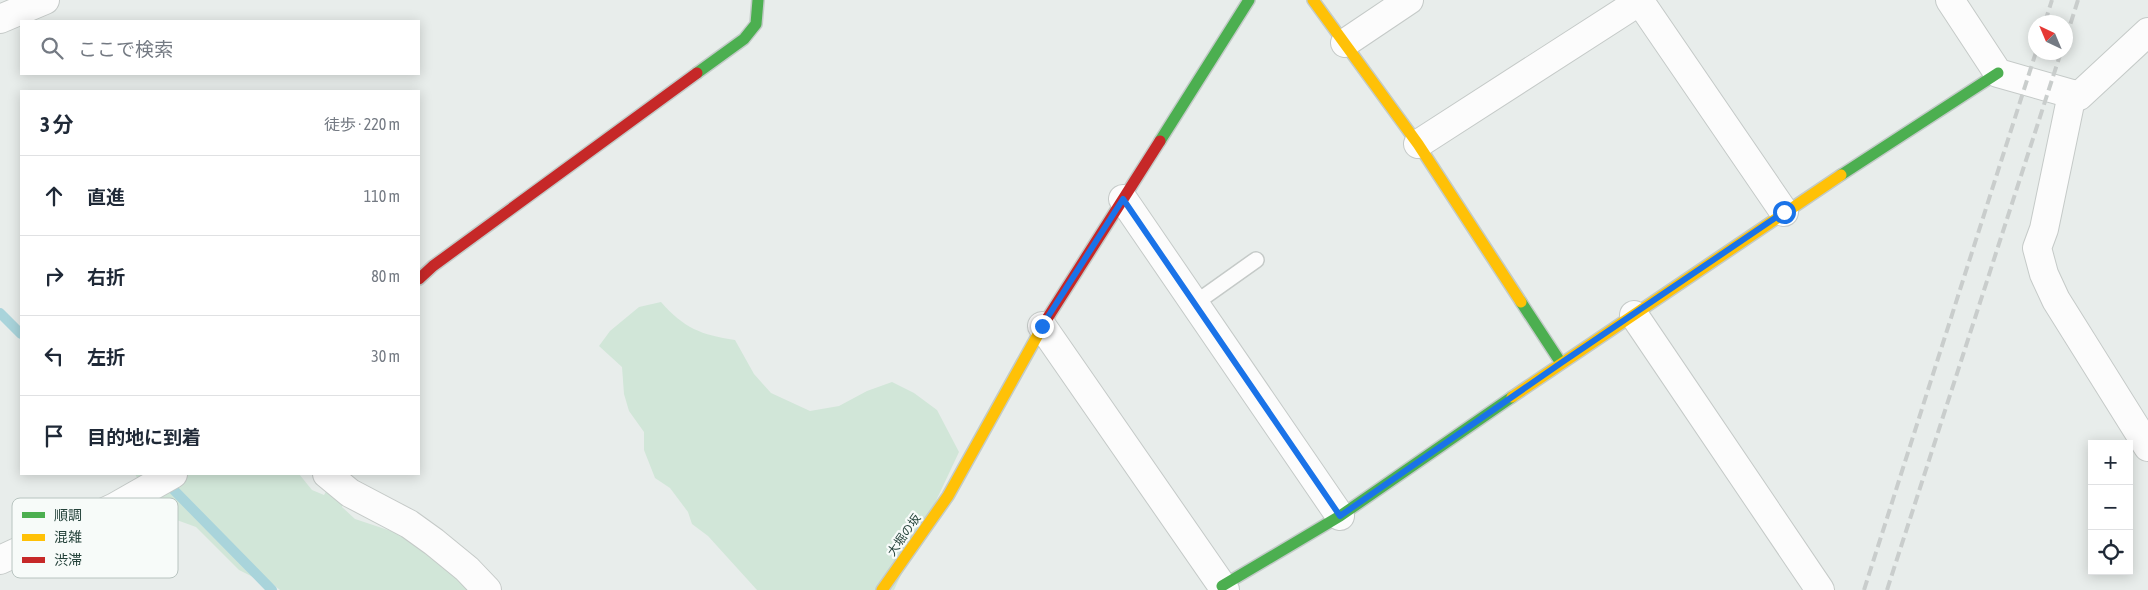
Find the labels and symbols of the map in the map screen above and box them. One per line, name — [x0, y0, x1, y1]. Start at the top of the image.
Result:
north arrow — [2028, 15, 2073, 60]
route start — [1773, 201, 1796, 224]
route end — [1031, 315, 1054, 338]
legend — [12, 498, 178, 578]
text: 順調 — [54, 507, 82, 523]
street label: 大堀の坂 — [884, 511, 924, 559]
text: 混雑 — [54, 529, 82, 545]
text: 渋滞 — [54, 552, 82, 568]

